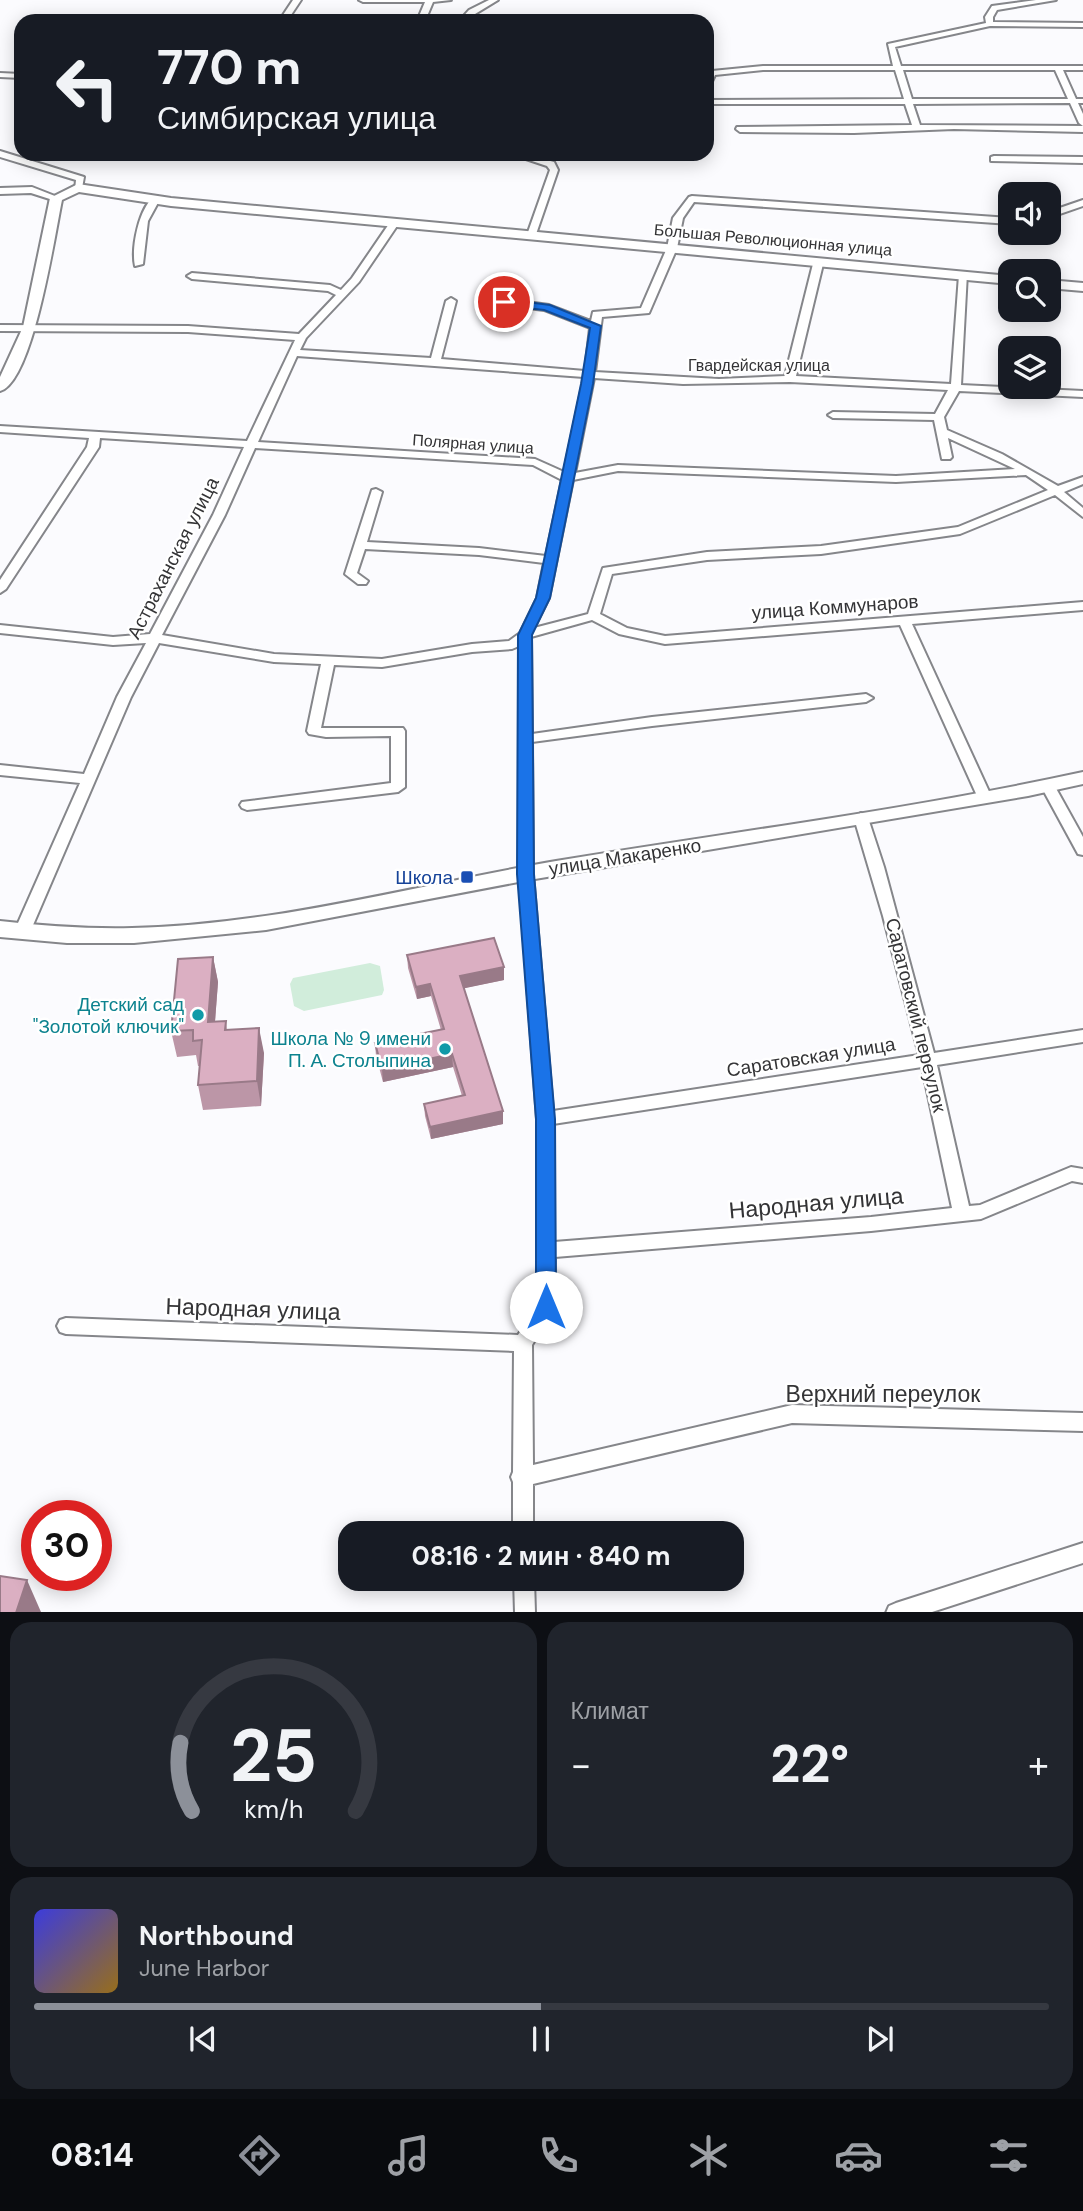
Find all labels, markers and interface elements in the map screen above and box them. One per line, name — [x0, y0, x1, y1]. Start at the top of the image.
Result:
text: 770 m — [157, 35, 301, 99]
icon: left — [42, 42, 133, 133]
text: Симбирская улица — [157, 97, 436, 139]
map controls — [998, 182, 1061, 399]
button: sound — [998, 182, 1061, 245]
street label: Большая Революционная улица — [653, 219, 893, 261]
button: search — [998, 259, 1061, 322]
pin — [474, 272, 534, 332]
icon: arrive — [485, 283, 523, 321]
button: layers — [998, 336, 1061, 399]
street label: Гвардейская улица — [688, 355, 830, 376]
street label: Полярная улица — [412, 429, 534, 459]
street label: Астраханская улица — [121, 472, 225, 643]
street label: улица Коммунаров — [751, 589, 919, 625]
street label: улица Макаренко — [547, 833, 703, 881]
place label: Школа — [395, 865, 453, 890]
marker: Школа — [459, 869, 475, 885]
street label: Саратовский переулок — [880, 915, 952, 1115]
place label: Детский сад "Золотой ключик" — [33, 992, 184, 1039]
marker: Детский сад "Золотой ключик" — [190, 1007, 206, 1023]
place label: Школа № 9 имени П. А. Столыпина — [270, 1026, 431, 1073]
street label: Саратовская улица — [725, 1031, 898, 1083]
marker: Школа № 9 имени П. А. Столыпина — [437, 1041, 453, 1057]
street label: Народная улица — [727, 1180, 905, 1226]
position arrow — [509, 1270, 583, 1344]
street label: Народная улица — [165, 1291, 341, 1327]
street label: Верхний переулок — [786, 1379, 981, 1409]
speed limit sign: 30 — [21, 1500, 112, 1591]
text: 08:16 · 2 мин · 840 m — [411, 1539, 671, 1573]
text: Климат — [571, 1696, 649, 1726]
text: 25 — [230, 1709, 317, 1804]
text: 22° — [770, 1730, 849, 1798]
text: − — [571, 1740, 591, 1790]
text: + — [1028, 1740, 1049, 1790]
text: km/h — [244, 1792, 303, 1825]
text: Northbound — [139, 1919, 294, 1953]
text: June Harbor — [139, 1953, 269, 1983]
icon: previous — [184, 2020, 222, 2058]
icon: pause — [522, 2020, 560, 2058]
icon: next — [861, 2020, 899, 2058]
icon: directions — [235, 2131, 284, 2180]
icon: music — [384, 2131, 433, 2180]
icon: phone — [534, 2131, 583, 2180]
icon: climate — [684, 2131, 733, 2180]
icon: car — [834, 2131, 883, 2180]
icon: filters — [984, 2131, 1033, 2180]
text: 08:14 — [50, 2134, 134, 2176]

